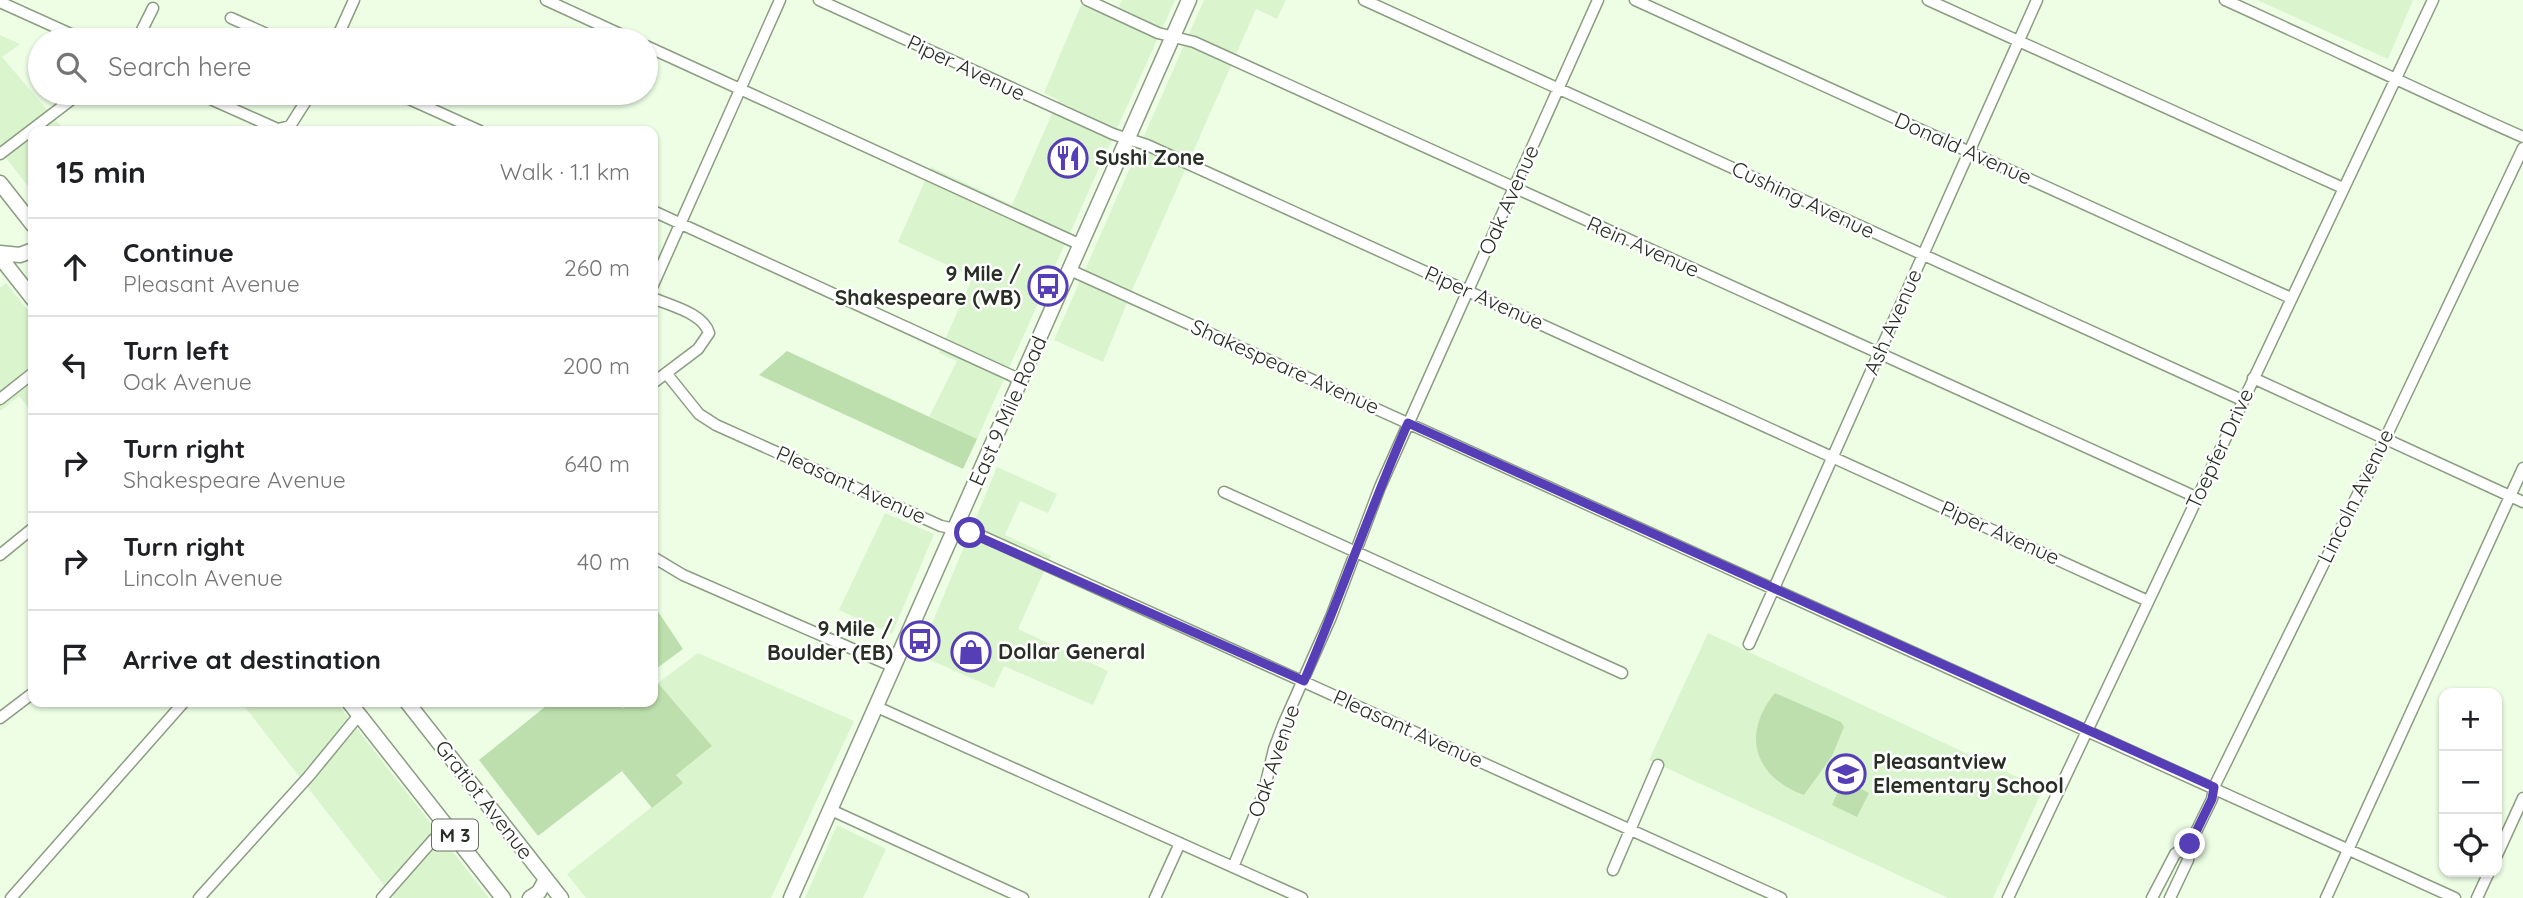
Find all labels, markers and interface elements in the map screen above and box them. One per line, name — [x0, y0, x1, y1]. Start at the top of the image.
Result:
search box — [28, 28, 658, 105]
street label: Piper Avenue — [903, 28, 1030, 106]
icon: search — [52, 48, 90, 86]
text: Search here — [108, 50, 252, 83]
street label: Donald Avenue — [1891, 106, 2036, 190]
restaurant icon: Sushi Zone — [1047, 137, 1089, 179]
street label: Oak Avenue — [1472, 141, 1544, 259]
place label: Sushi Zone — [1095, 144, 1205, 170]
text: 15 min — [56, 153, 146, 191]
street label: Cushing Avenue — [1728, 155, 1879, 244]
text: Walk · 1.1 km — [500, 157, 630, 186]
street label: Rein Avenue — [1583, 210, 1704, 282]
text: Continue — [123, 236, 234, 269]
icon: ahead — [56, 248, 94, 286]
text: 260 m — [564, 253, 630, 282]
street label: Piper Avenue — [1421, 259, 1548, 335]
place label: 9 Mile / Shakespeare (WB) — [835, 260, 1021, 310]
bus stop icon: 9 Mile / Shakespeare (WB) — [1027, 265, 1069, 307]
street label: Ash Avenue — [1857, 265, 1927, 378]
text: Pleasant Avenue — [123, 269, 300, 298]
street label: Shakespeare Avenue — [1187, 313, 1384, 419]
street label: East 9 Mile Road — [962, 332, 1052, 489]
text: Turn left — [123, 334, 230, 367]
icon: left — [56, 346, 94, 384]
text: 200 m — [563, 351, 630, 380]
text: Oak Avenue — [123, 367, 252, 396]
street label: Toepfer Drive — [2180, 384, 2258, 513]
street label: Lincoln Avenue — [2311, 424, 2399, 567]
text: Turn right — [123, 432, 245, 465]
street label: Pleasant Avenue — [772, 439, 930, 529]
icon: right — [56, 444, 94, 482]
text: 640 m — [564, 449, 630, 478]
text: Shakespeare Avenue — [123, 465, 346, 494]
street label: Piper Avenue — [1937, 494, 2064, 570]
route start — [954, 517, 985, 548]
text: Turn right — [123, 530, 245, 563]
icon: right — [56, 542, 94, 580]
text: 40 m — [577, 547, 630, 576]
text: Lincoln Avenue — [123, 563, 283, 592]
place label: 9 Mile / Boulder (EB) — [767, 615, 893, 665]
bus stop icon: 9 Mile / Boulder (EB) — [899, 620, 941, 662]
shop icon: Dollar General — [950, 631, 992, 673]
place label: Dollar General — [998, 638, 1145, 664]
icon: arrive — [56, 640, 94, 678]
text: Arrive at destination — [123, 643, 381, 676]
street label: Pleasant Avenue — [1329, 683, 1487, 773]
map controls — [2439, 688, 2502, 877]
button: + — [2439, 688, 2502, 751]
street label: Oak Avenue — [1242, 701, 1304, 821]
street label: Gratiot Avenue — [430, 735, 539, 864]
place label: Pleasantview Elementary School — [1873, 748, 2064, 798]
button: − — [2439, 751, 2502, 814]
school or university icon: Pleasantview Elementary School — [1825, 753, 1867, 795]
button: locate — [2439, 814, 2502, 877]
road number: M 3 — [432, 820, 478, 850]
route end — [2174, 828, 2205, 859]

